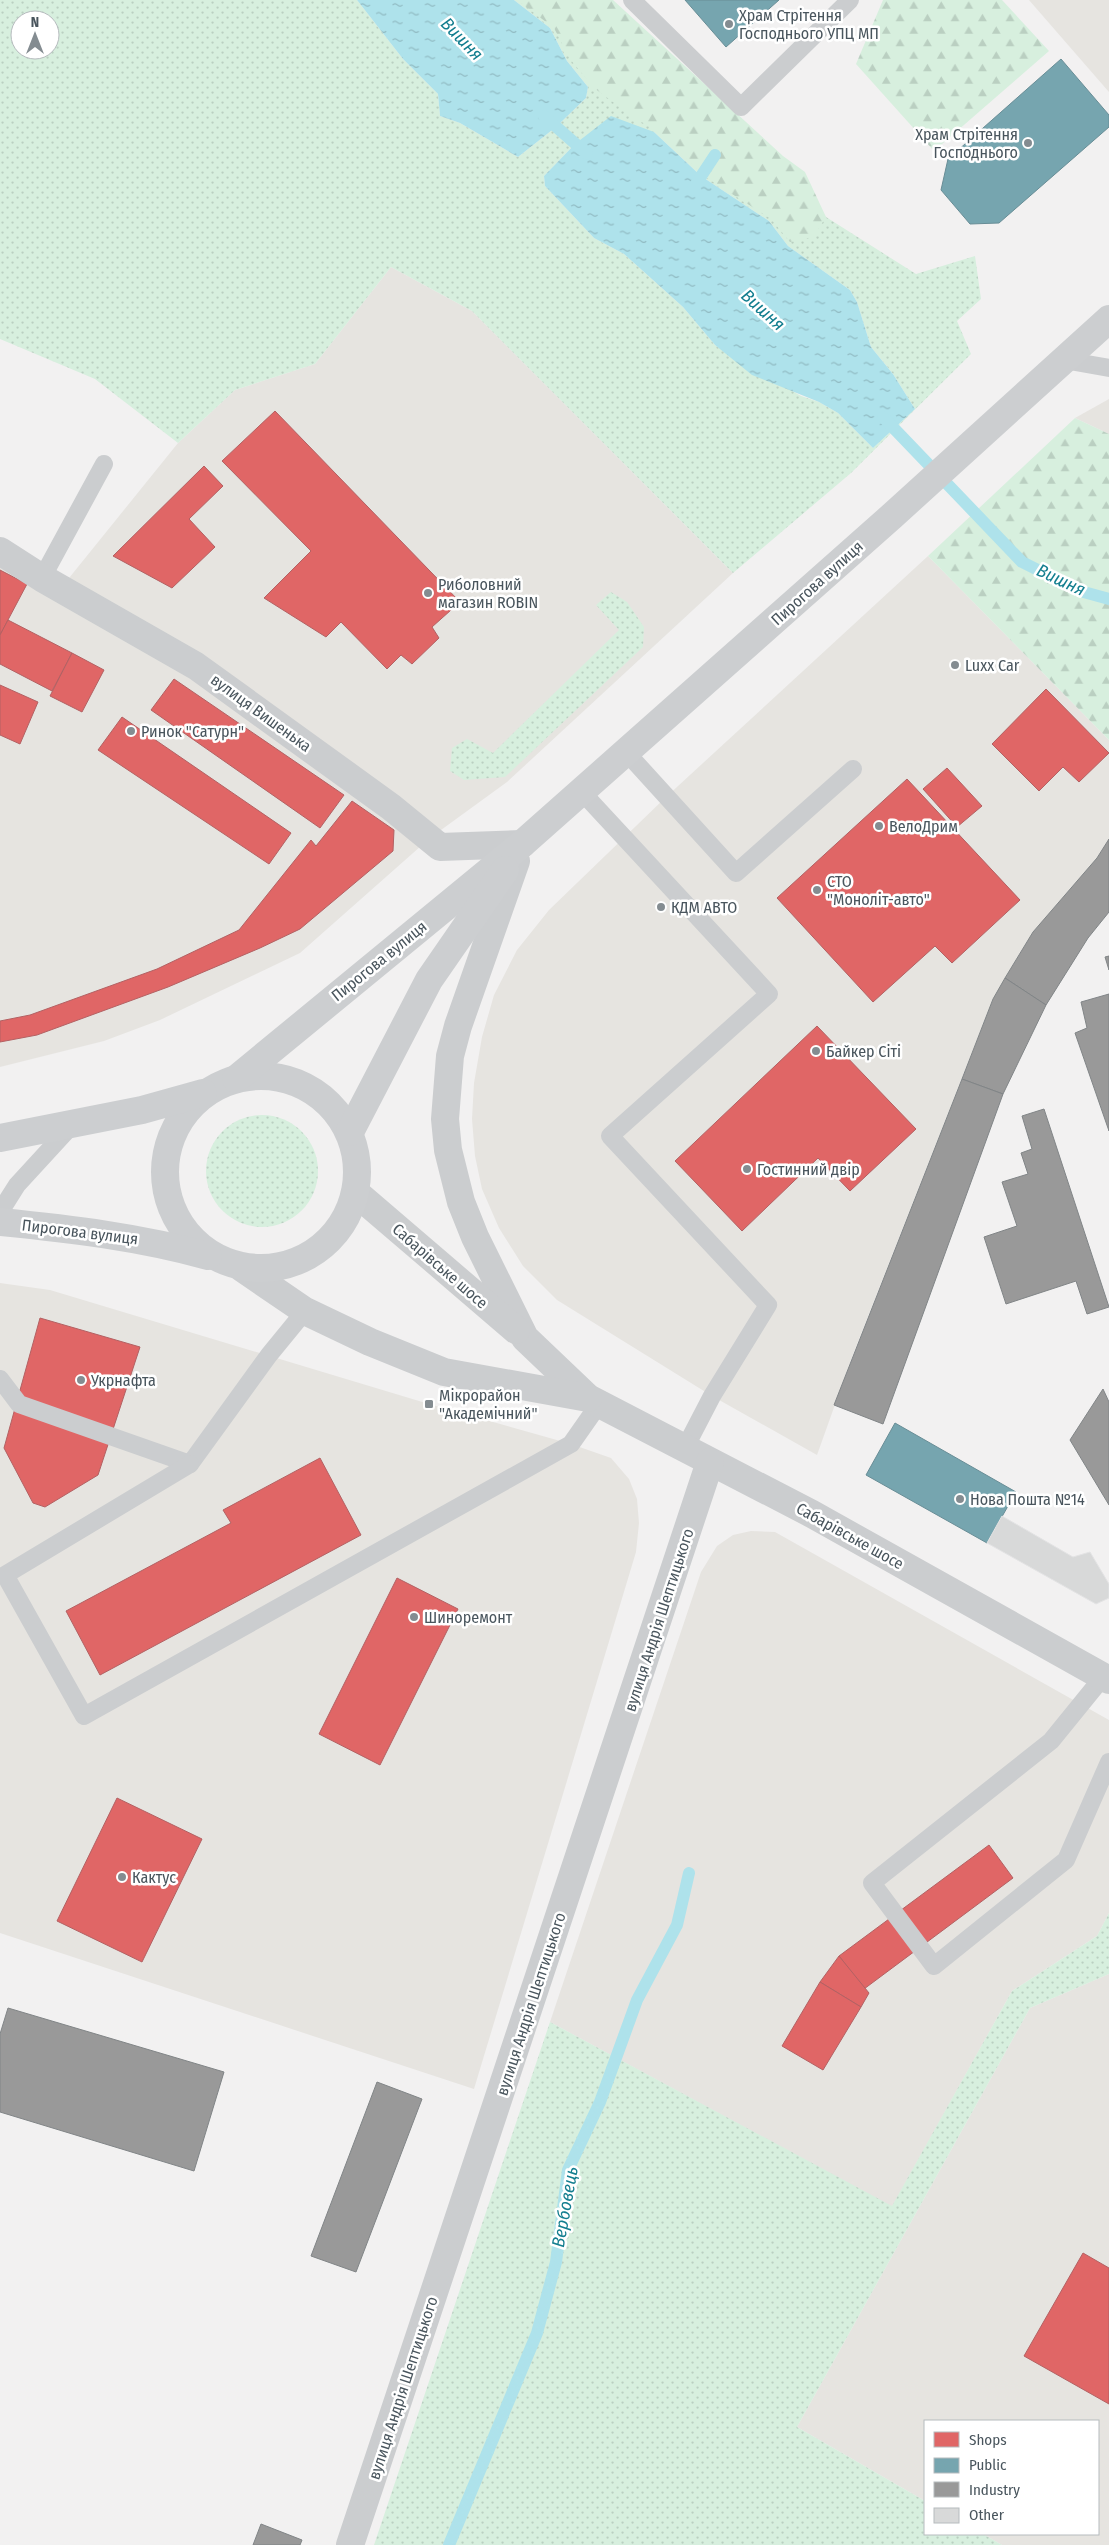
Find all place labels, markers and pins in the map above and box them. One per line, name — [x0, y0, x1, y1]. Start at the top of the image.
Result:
place label: Храм Стрітення Господнього УПЦ МП — [739, 6, 879, 43]
marker: Храм Стрітення Господнього УПЦ МП — [723, 18, 735, 30]
place label: Храм Стрітення Господнього — [915, 125, 1018, 162]
marker: Храм Стрітення Господнього — [1022, 137, 1034, 149]
place label: Риболовний магазин ROBIN — [438, 575, 538, 612]
marker: Риболовний магазин ROBIN — [422, 587, 434, 599]
place label: Luxx Car — [965, 656, 1020, 675]
marker: Luxx Car — [949, 659, 961, 671]
place label: Ринок "Сатурн" — [141, 722, 244, 741]
marker: Ринок "Сатурн" — [125, 725, 137, 737]
place label: ВелоДрим — [889, 817, 958, 836]
marker: ВелоДрим — [873, 820, 885, 832]
place label: СТО "Моноліт-авто" — [827, 872, 930, 909]
marker: СТО "Моноліт-авто" — [811, 884, 823, 896]
place label: КДМ АВТО — [671, 898, 737, 917]
marker: КДМ АВТО — [655, 901, 667, 913]
place label: Байкер Сіті — [826, 1042, 901, 1061]
marker: Байкер Сіті — [810, 1045, 822, 1057]
place label: Гостинний двір — [757, 1160, 860, 1179]
marker: Гостинний двір — [741, 1163, 753, 1175]
place label: Укрнафта — [90, 1371, 156, 1390]
marker: Укрнафта — [75, 1374, 87, 1386]
place label: Мікрорайон "Академічний" — [439, 1386, 537, 1423]
marker: Мікрорайон "Академічний" — [423, 1398, 435, 1410]
place label: Нова Пошта №14 — [970, 1490, 1085, 1509]
marker: Нова Пошта №14 — [954, 1493, 966, 1505]
place label: Шиноремонт — [424, 1608, 513, 1627]
marker: Шиноремонт — [408, 1611, 420, 1623]
place label: Кактус — [132, 1868, 176, 1887]
marker: Кактус — [116, 1871, 128, 1883]

